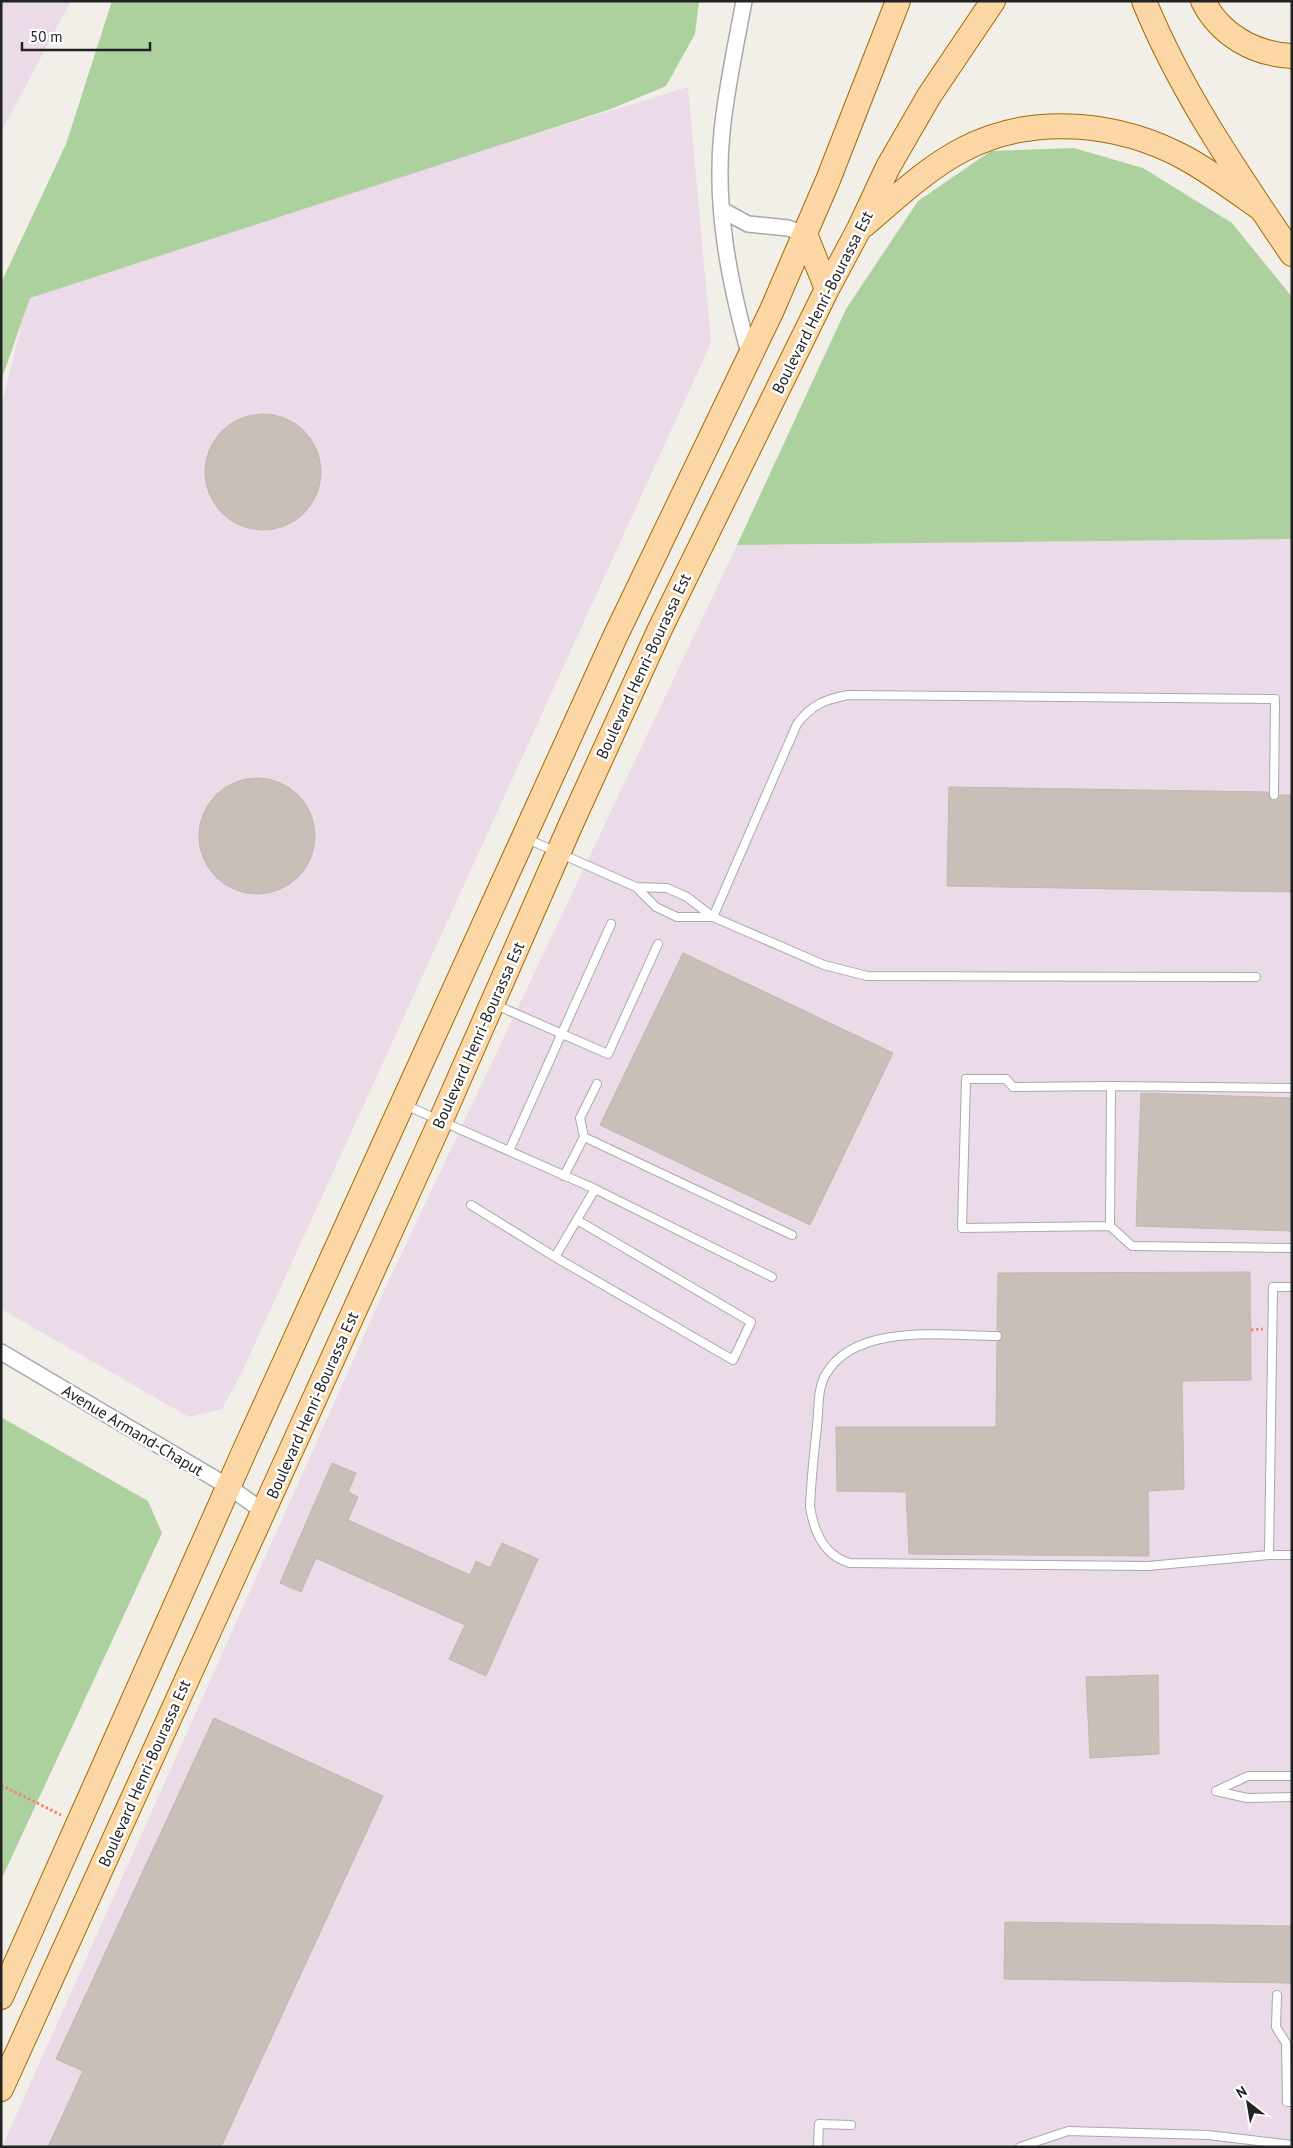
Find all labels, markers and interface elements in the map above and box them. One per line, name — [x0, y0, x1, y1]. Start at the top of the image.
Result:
scale bar — [22, 20, 150, 52]
text: 50 m — [30, 27, 63, 46]
street label: Boulevard Henri-Bourassa Est — [767, 207, 877, 397]
street label: Boulevard Henri-Bourassa Est — [591, 570, 695, 762]
street label: Boulevard Henri-Bourassa Est — [428, 938, 529, 1132]
street label: Boulevard Henri-Bourassa Est — [262, 1308, 363, 1502]
street label: Avenue Armand-Chaput — [59, 1380, 208, 1480]
street label: Boulevard Henri-Bourassa Est — [94, 1676, 195, 1870]
north arrow — [1223, 2078, 1273, 2128]
text: N — [1233, 2082, 1250, 2102]

